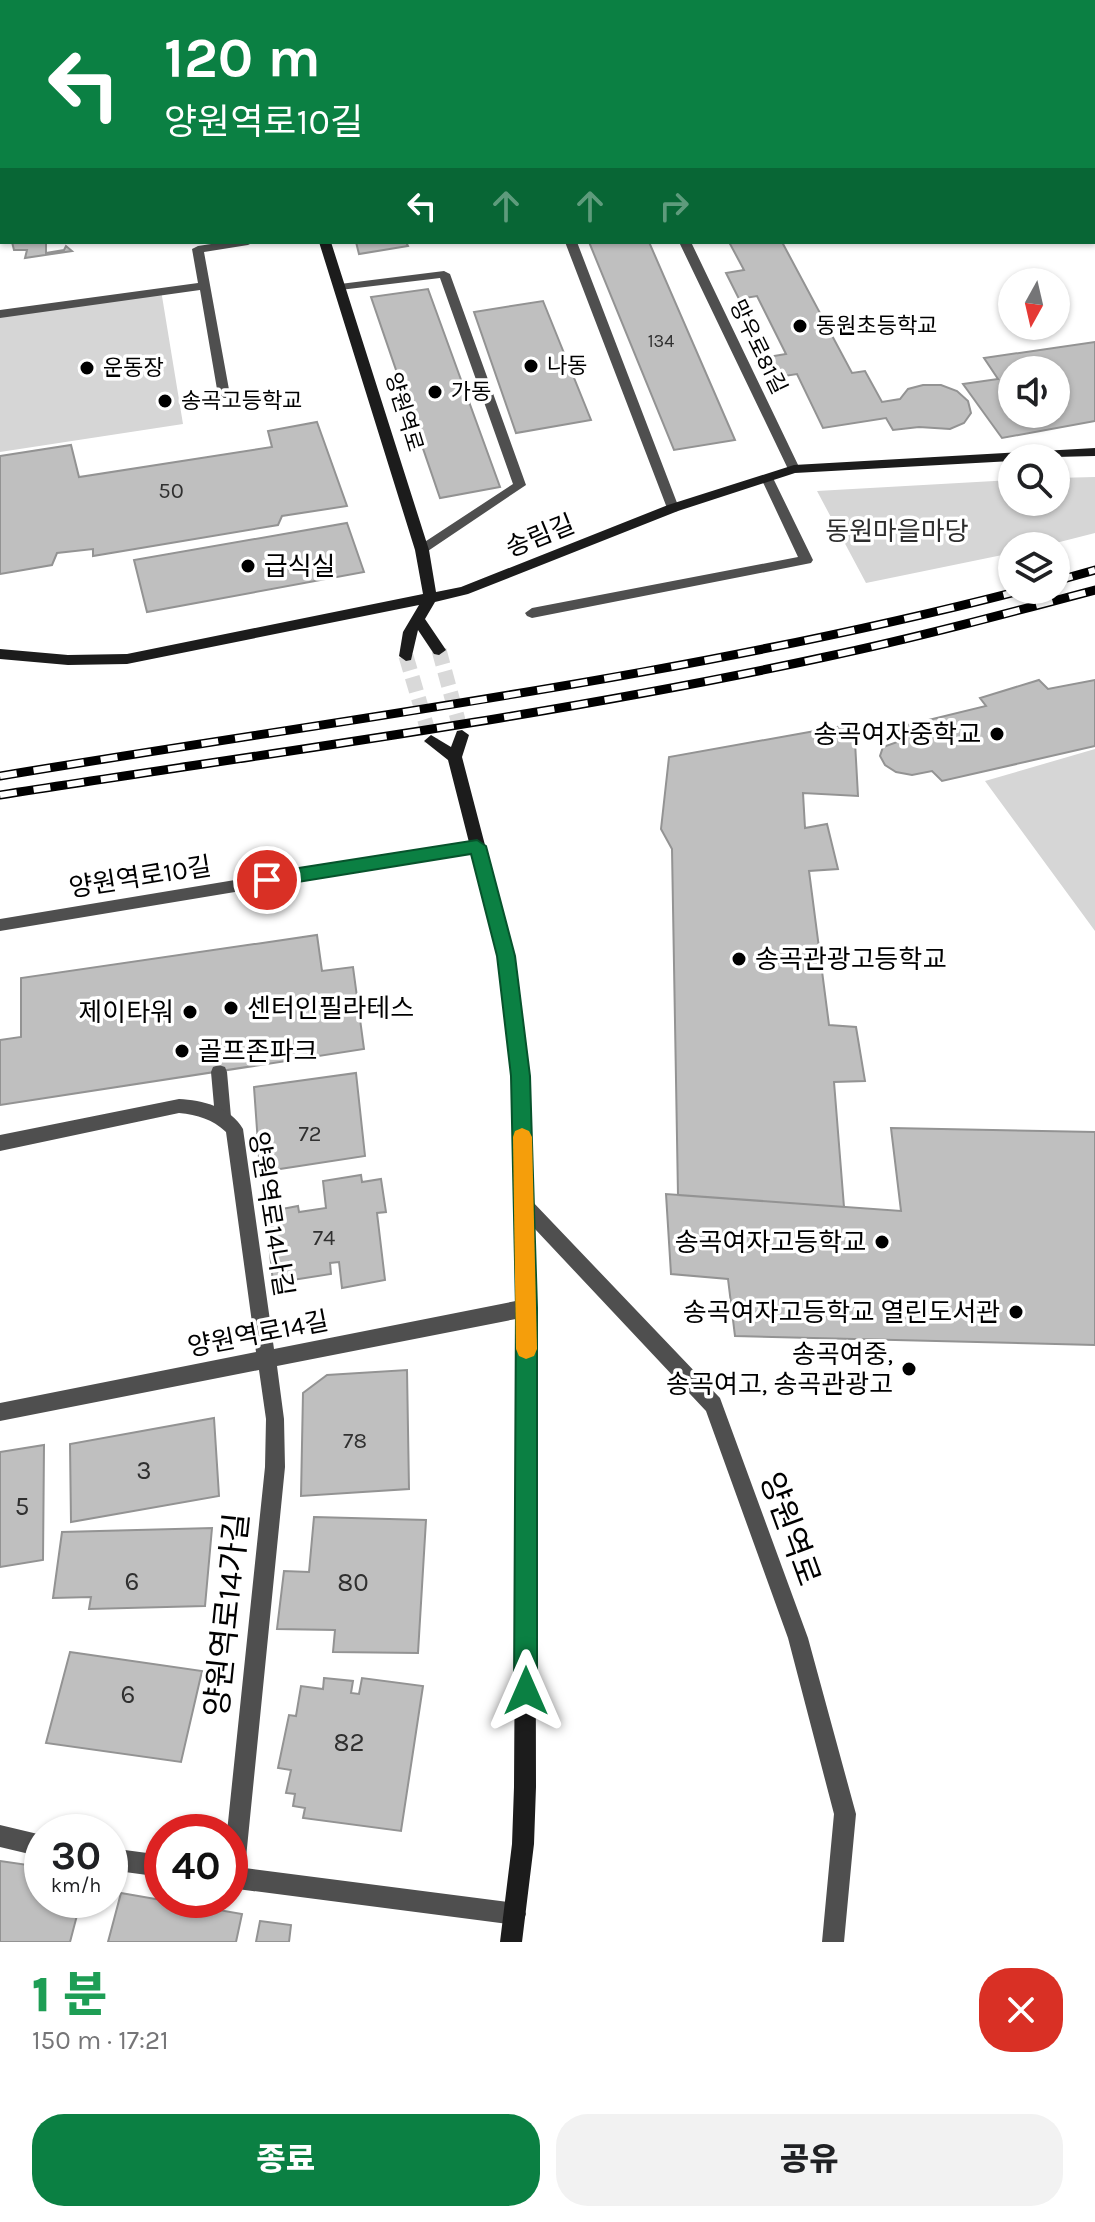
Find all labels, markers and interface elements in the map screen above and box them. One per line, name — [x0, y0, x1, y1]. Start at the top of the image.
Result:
text: 120 m — [164, 25, 321, 90]
icon: left — [32, 32, 136, 136]
text: 양원역로10길 — [164, 101, 363, 143]
icon: left — [400, 184, 444, 228]
icon: ahead — [484, 184, 528, 228]
icon: ahead — [568, 184, 612, 228]
icon: right — [652, 184, 696, 228]
north arrow — [998, 268, 1070, 340]
map controls — [998, 268, 1070, 604]
street label: 망우로81길 — [724, 296, 792, 398]
place label: 동원초등학교 — [816, 313, 937, 339]
marker: 동원초등학교 — [791, 317, 809, 335]
house number: 134 — [648, 330, 674, 352]
place label: 나동 — [547, 353, 587, 379]
place label: 운동장 — [103, 355, 164, 381]
button: sound — [998, 356, 1070, 428]
marker: 나동 — [522, 357, 540, 375]
marker: 운동장 — [78, 359, 96, 377]
street label: 양원역로 — [380, 369, 428, 455]
place label: 가동 — [451, 379, 491, 405]
marker: 가동 — [426, 383, 444, 401]
place label: 송곡고등학교 — [181, 388, 302, 414]
marker: 송곡고등학교 — [156, 392, 174, 410]
button: search — [998, 444, 1070, 516]
house number: 50 — [158, 478, 184, 504]
street label: 송림길 — [501, 508, 579, 564]
park label: 동원마을마당 — [825, 516, 969, 547]
button: layers — [998, 532, 1070, 604]
place label: 급식실 — [264, 551, 336, 582]
marker: 급식실 — [239, 557, 257, 575]
place label: 송곡여자중학교 — [814, 719, 981, 750]
marker: 송곡여자중학교 — [988, 725, 1006, 743]
pin — [233, 846, 301, 914]
street label: 양원역로10길 — [67, 850, 213, 904]
icon: arrive — [245, 858, 289, 902]
place label: 송곡관광고등학교 — [755, 944, 946, 975]
marker: 송곡관광고등학교 — [730, 950, 748, 968]
place label: 센터인필라테스 — [247, 993, 414, 1024]
place label: 제이타워 — [78, 997, 174, 1028]
marker: 센터인필라테스 — [222, 999, 240, 1017]
marker: 제이타워 — [181, 1003, 199, 1021]
place label: 골프존파크 — [198, 1036, 318, 1067]
marker: 골프존파크 — [173, 1042, 191, 1060]
house number: 72 — [298, 1121, 322, 1147]
street label: 양원역로14나길 — [243, 1129, 299, 1299]
house number: 74 — [313, 1225, 335, 1251]
place label: 송곡여자고등학교 — [675, 1227, 866, 1258]
marker: 송곡여자고등학교 — [873, 1233, 891, 1251]
place label: 송곡여자고등학교 열린도서관 — [683, 1297, 1000, 1328]
marker: 송곡여자고등학교 열린도서관 — [1007, 1303, 1025, 1321]
street label: 양원역로14길 — [185, 1305, 331, 1363]
place label: 송곡여중, 송곡여고, 송곡관광고 — [666, 1339, 893, 1400]
marker: 송곡여중, 송곡여고, 송곡관광고 — [900, 1360, 918, 1378]
house number: 78 — [343, 1428, 367, 1454]
house number: 3 — [136, 1455, 152, 1486]
street label: 양원역로 — [752, 1467, 828, 1591]
house number: 5 — [15, 1491, 29, 1522]
street label: 양원역로14가길 — [198, 1511, 256, 1719]
house number: 6 — [125, 1566, 139, 1597]
house number: 80 — [337, 1567, 369, 1598]
position arrow — [484, 1649, 568, 1733]
house number: 6 — [121, 1679, 135, 1710]
house number: 82 — [333, 1727, 365, 1758]
speed limit sign: 40 — [144, 1814, 248, 1918]
text: 30 — [51, 1832, 101, 1879]
text: km/h — [51, 1874, 101, 1897]
text: 1 분 — [32, 1967, 108, 2023]
button: close — [979, 1968, 1063, 2052]
text: 150 m · 17:21 — [32, 2025, 169, 2056]
button: 종료 — [32, 2114, 540, 2206]
button: 공유 — [556, 2114, 1063, 2206]

